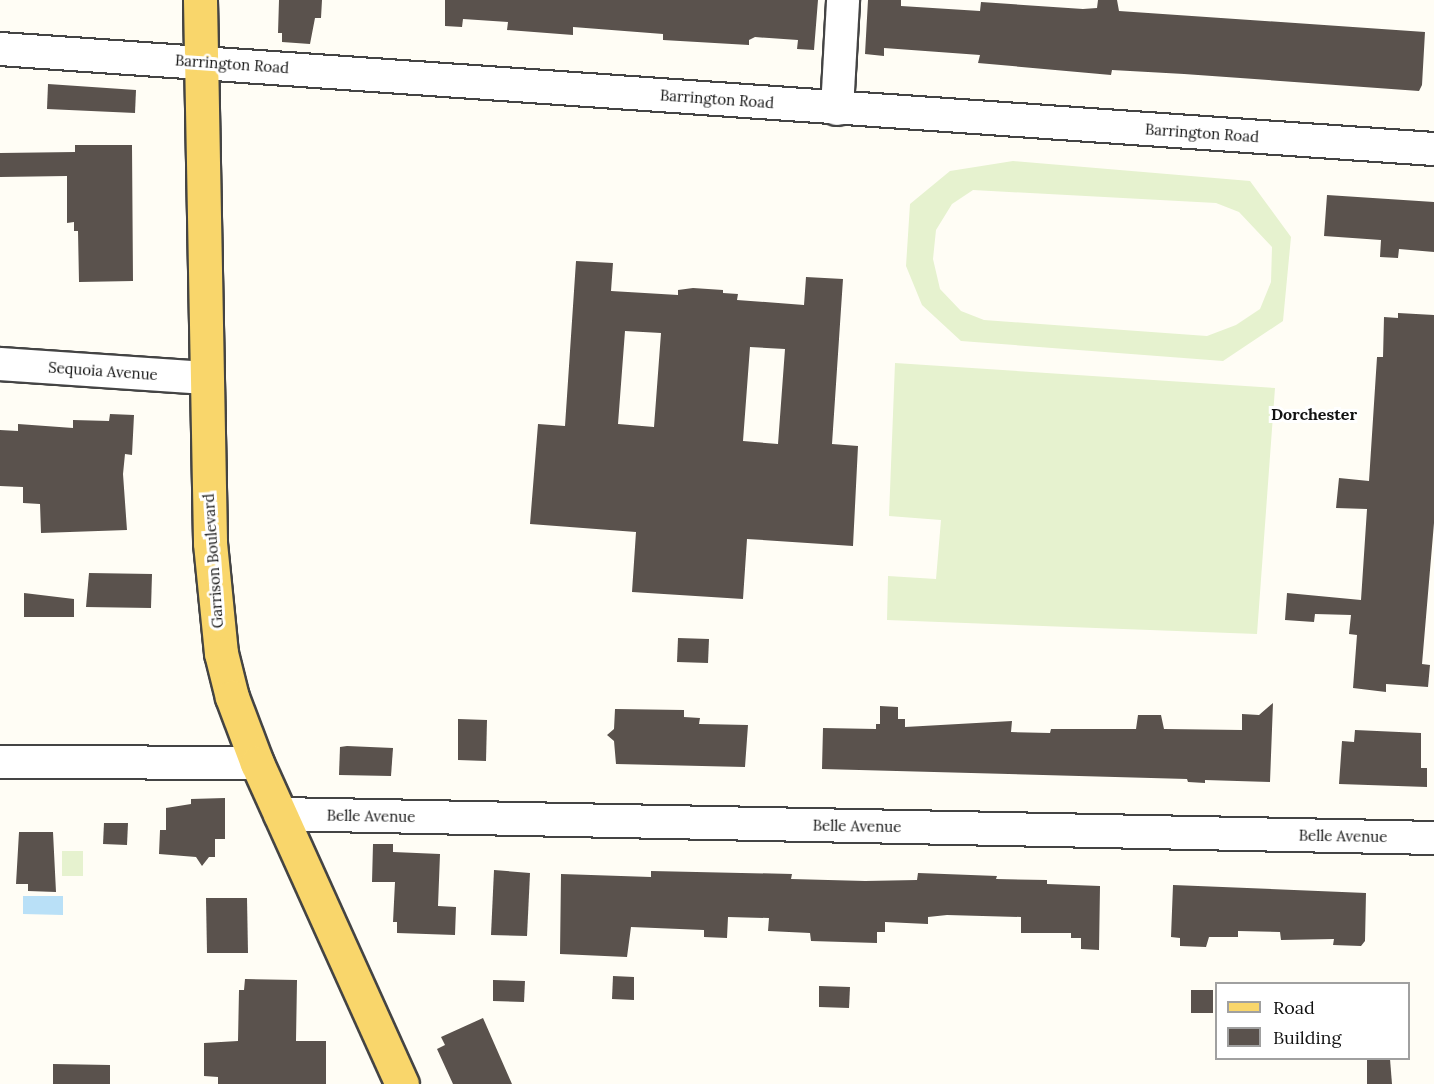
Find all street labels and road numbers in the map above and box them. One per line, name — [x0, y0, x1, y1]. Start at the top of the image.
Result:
street label: Barrington Road — [174, 51, 290, 77]
street label: Barrington Road — [659, 86, 775, 112]
street label: Barrington Road — [1144, 120, 1260, 146]
street label: Sequoia Avenue — [48, 358, 158, 384]
street label: Garrison Boulevard — [199, 493, 227, 629]
street label: Belle Avenue — [327, 806, 415, 826]
street label: Belle Avenue — [813, 816, 901, 836]
street label: Belle Avenue — [1299, 826, 1387, 846]

